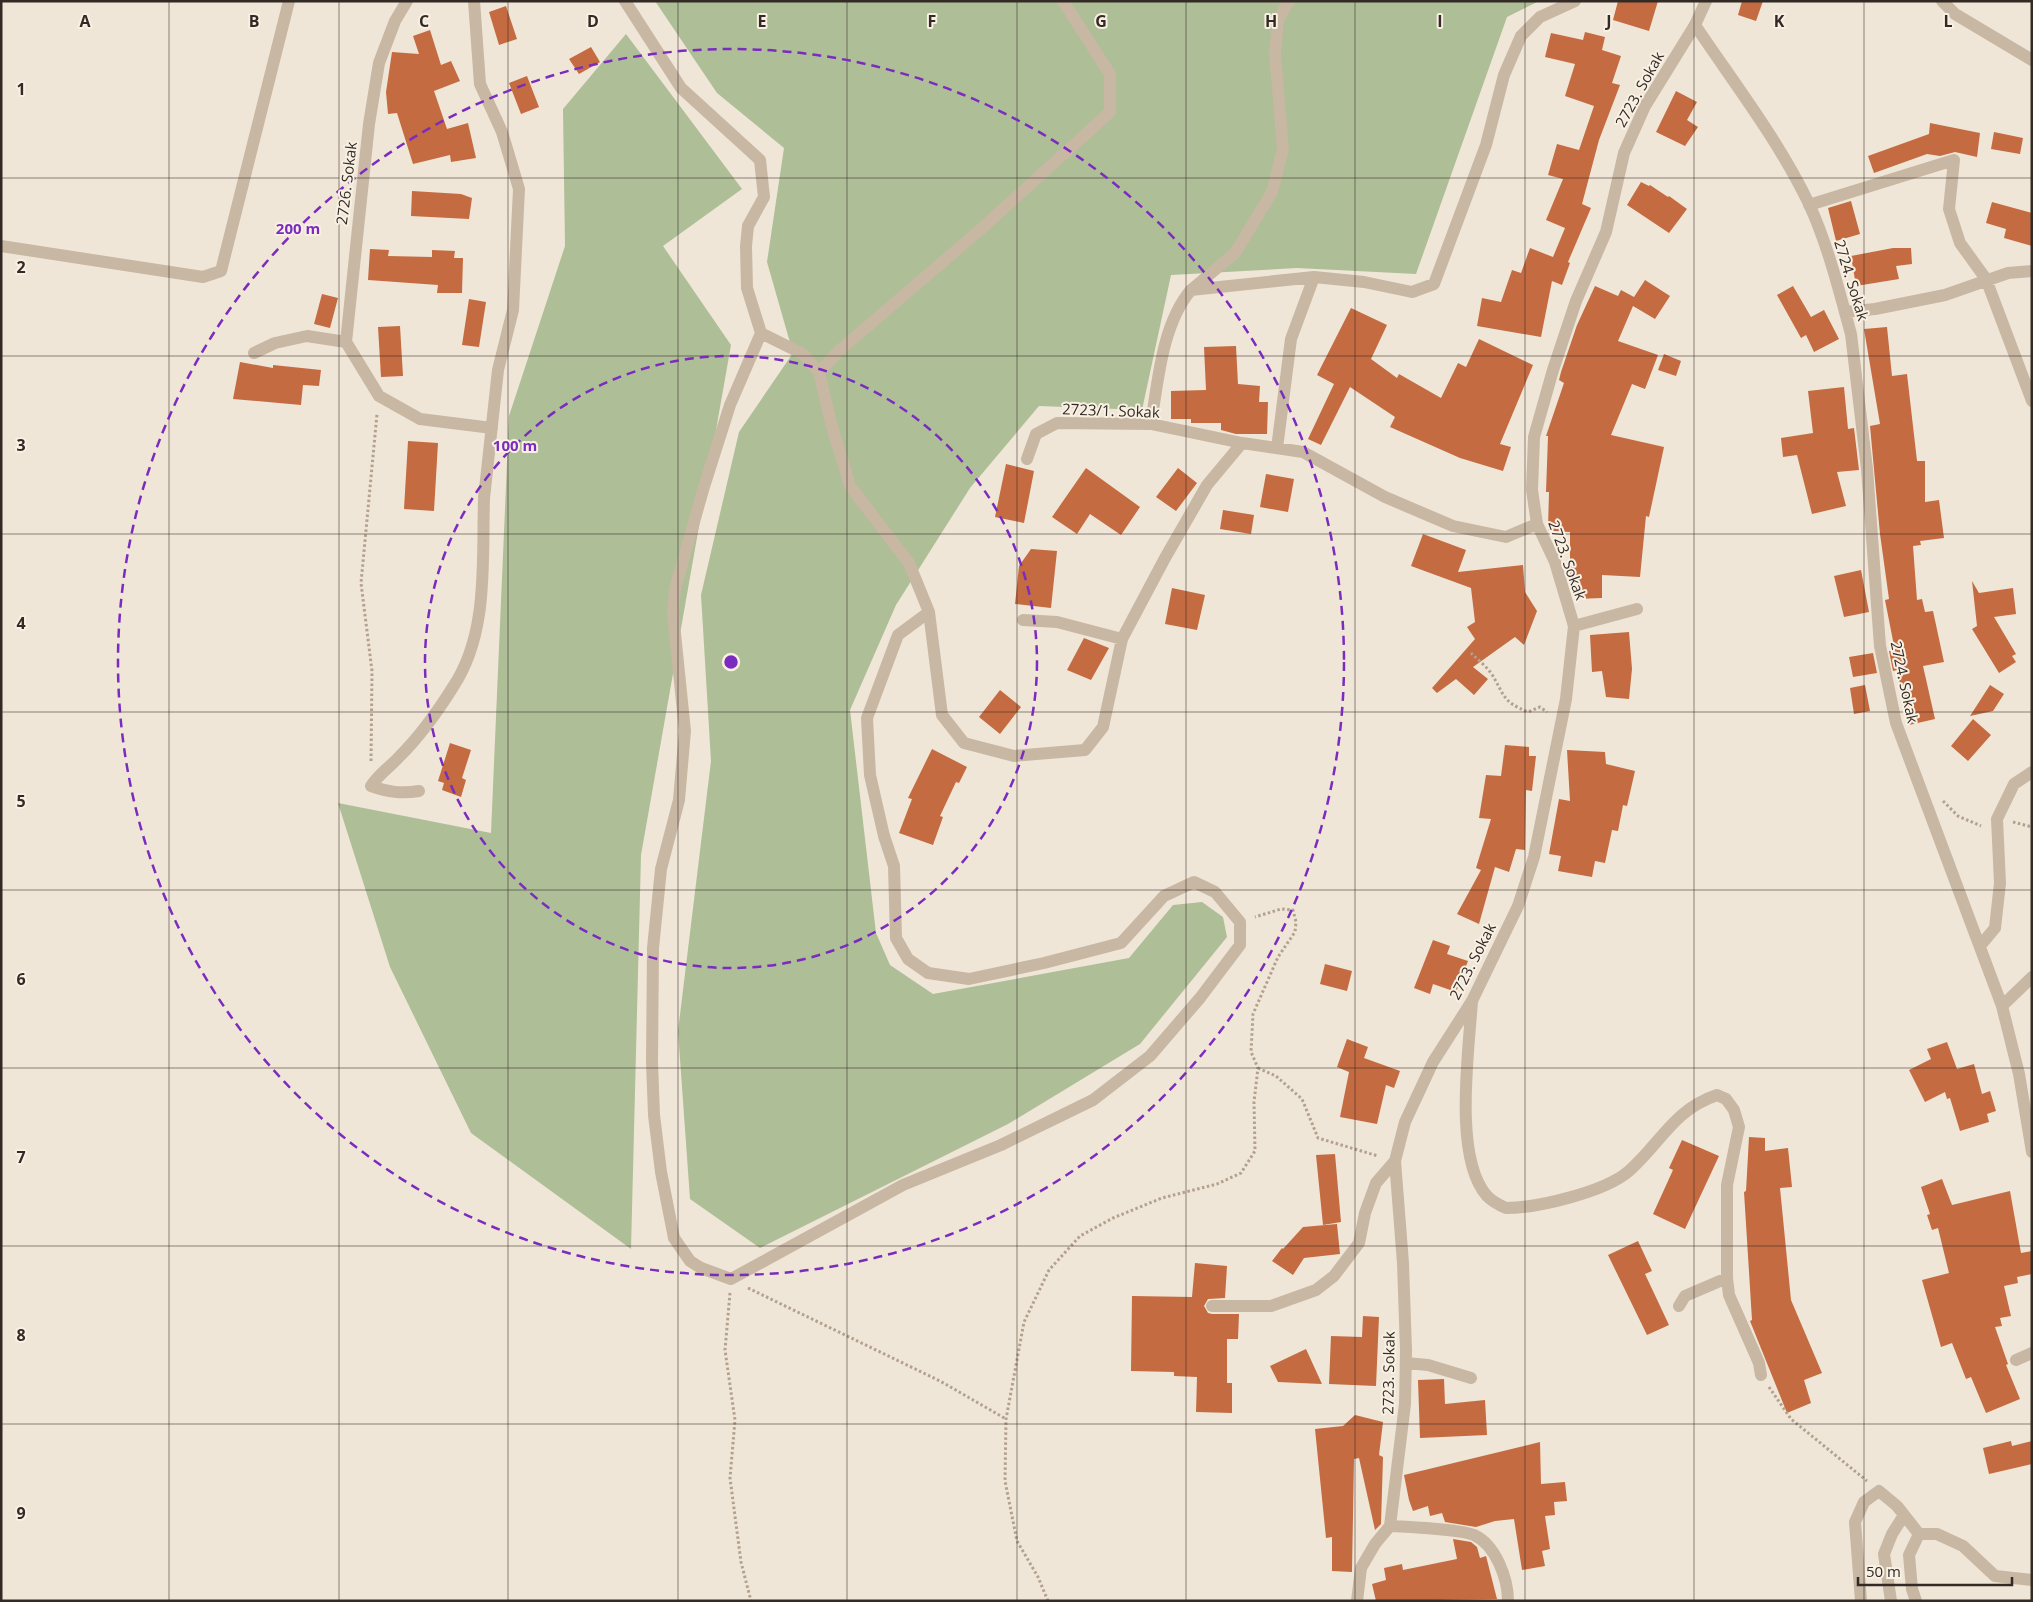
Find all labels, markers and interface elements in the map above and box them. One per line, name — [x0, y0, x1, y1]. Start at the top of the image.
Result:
text: A — [79, 10, 91, 32]
text: B — [249, 10, 259, 32]
text: C — [419, 10, 429, 32]
text: D — [587, 10, 599, 32]
text: E — [758, 10, 767, 32]
text: F — [928, 10, 936, 32]
text: G — [1095, 10, 1107, 32]
text: H — [1265, 10, 1277, 32]
text: I — [1437, 10, 1443, 32]
text: J — [1604, 10, 1612, 32]
text: K — [1774, 10, 1785, 32]
text: L — [1943, 10, 1953, 32]
street label: 2723. Sokak — [1610, 48, 1668, 130]
text: 1 — [16, 78, 26, 100]
street label: 2726. Sokak — [331, 140, 361, 226]
text: 200 m — [276, 218, 320, 238]
street label: 2724. Sokak — [1830, 237, 1874, 323]
text: 2 — [16, 256, 26, 278]
street label: 2723/1. Sokak — [1062, 398, 1160, 422]
text: 3 — [16, 434, 26, 456]
text: 100 m — [493, 435, 537, 455]
street label: 2723. Sokak — [1544, 517, 1592, 603]
text: 4 — [16, 612, 26, 634]
street label: 2724. Sokak — [1887, 639, 1923, 725]
centre of rings — [722, 653, 740, 671]
text: 5 — [16, 790, 26, 812]
street label: 2723. Sokak — [1444, 919, 1500, 1003]
text: 6 — [16, 968, 26, 990]
text: 7 — [16, 1146, 26, 1168]
text: 8 — [16, 1324, 26, 1346]
street label: 2723. Sokak — [1377, 1331, 1399, 1415]
text: 9 — [16, 1502, 26, 1524]
scale bar — [1858, 1554, 2012, 1586]
text: 50 m — [1866, 1561, 1901, 1581]

